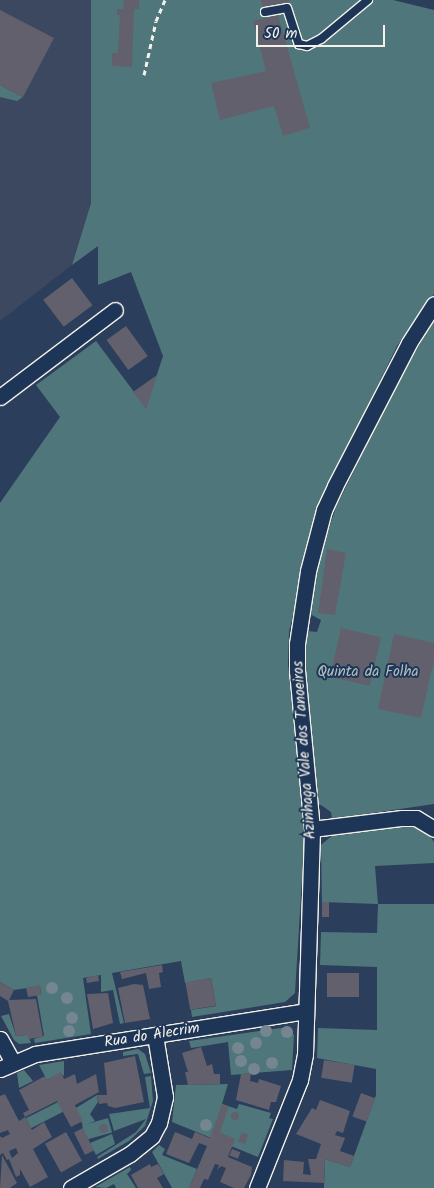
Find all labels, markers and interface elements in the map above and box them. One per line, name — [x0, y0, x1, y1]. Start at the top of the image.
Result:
scale bar — [259, 15, 388, 47]
text: 50 m — [264, 22, 298, 46]
street label: Azinhaga Vale dos Tanoeiros — [290, 660, 320, 840]
park label: Quinta da Folha — [317, 664, 419, 682]
street label: Rua do Alecrim — [103, 1020, 201, 1052]

